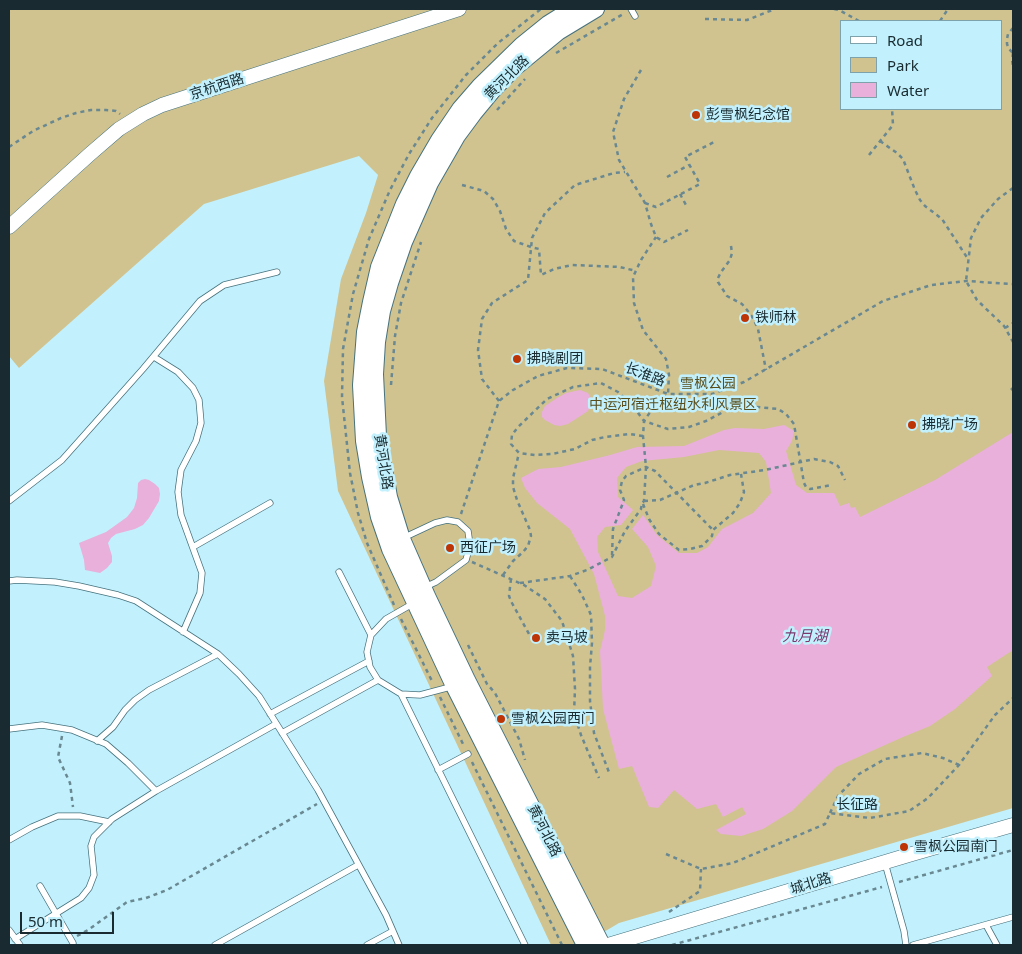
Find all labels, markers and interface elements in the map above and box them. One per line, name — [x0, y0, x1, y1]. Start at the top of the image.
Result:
legend — [840, 20, 1002, 110]
text: Road — [887, 30, 923, 50]
street label: 黄河北路 — [481, 52, 533, 104]
text: Park — [887, 55, 919, 75]
street label: 京杭西路 — [188, 70, 246, 104]
text: Water — [887, 80, 929, 100]
place label: 彭雪枫纪念馆 — [706, 107, 790, 123]
marker: 彭雪枫纪念馆 — [690, 109, 702, 121]
place label: 铁师林 — [755, 310, 797, 326]
marker: 铁师林 — [739, 312, 751, 324]
place label: 拂晓剧团 — [527, 351, 583, 367]
marker: 拂晓剧团 — [511, 353, 523, 365]
street label: 长淮路 — [622, 360, 668, 390]
park label: 雪枫公园 — [680, 376, 736, 392]
park label: 中运河宿迁枢纽水利风景区 — [589, 397, 757, 413]
place label: 拂晓广场 — [922, 417, 978, 433]
marker: 拂晓广场 — [906, 419, 918, 431]
street label: 黄河北路 — [370, 433, 396, 491]
place label: 西征广场 — [460, 540, 516, 556]
marker: 西征广场 — [444, 542, 456, 554]
water label: 九月湖 — [783, 628, 827, 646]
place label: 卖马坡 — [546, 630, 588, 646]
marker: 卖马坡 — [530, 632, 542, 644]
place label: 雪枫公园西门 — [511, 711, 595, 727]
marker: 雪枫公园西门 — [495, 713, 507, 725]
street label: 长征路 — [836, 797, 878, 813]
street label: 黄河北路 — [524, 802, 564, 860]
place label: 雪枫公园南门 — [914, 839, 998, 855]
marker: 雪枫公园南门 — [898, 841, 910, 853]
street label: 城北路 — [788, 870, 834, 898]
scale bar — [22, 902, 116, 934]
text: 50 m — [28, 911, 63, 931]

